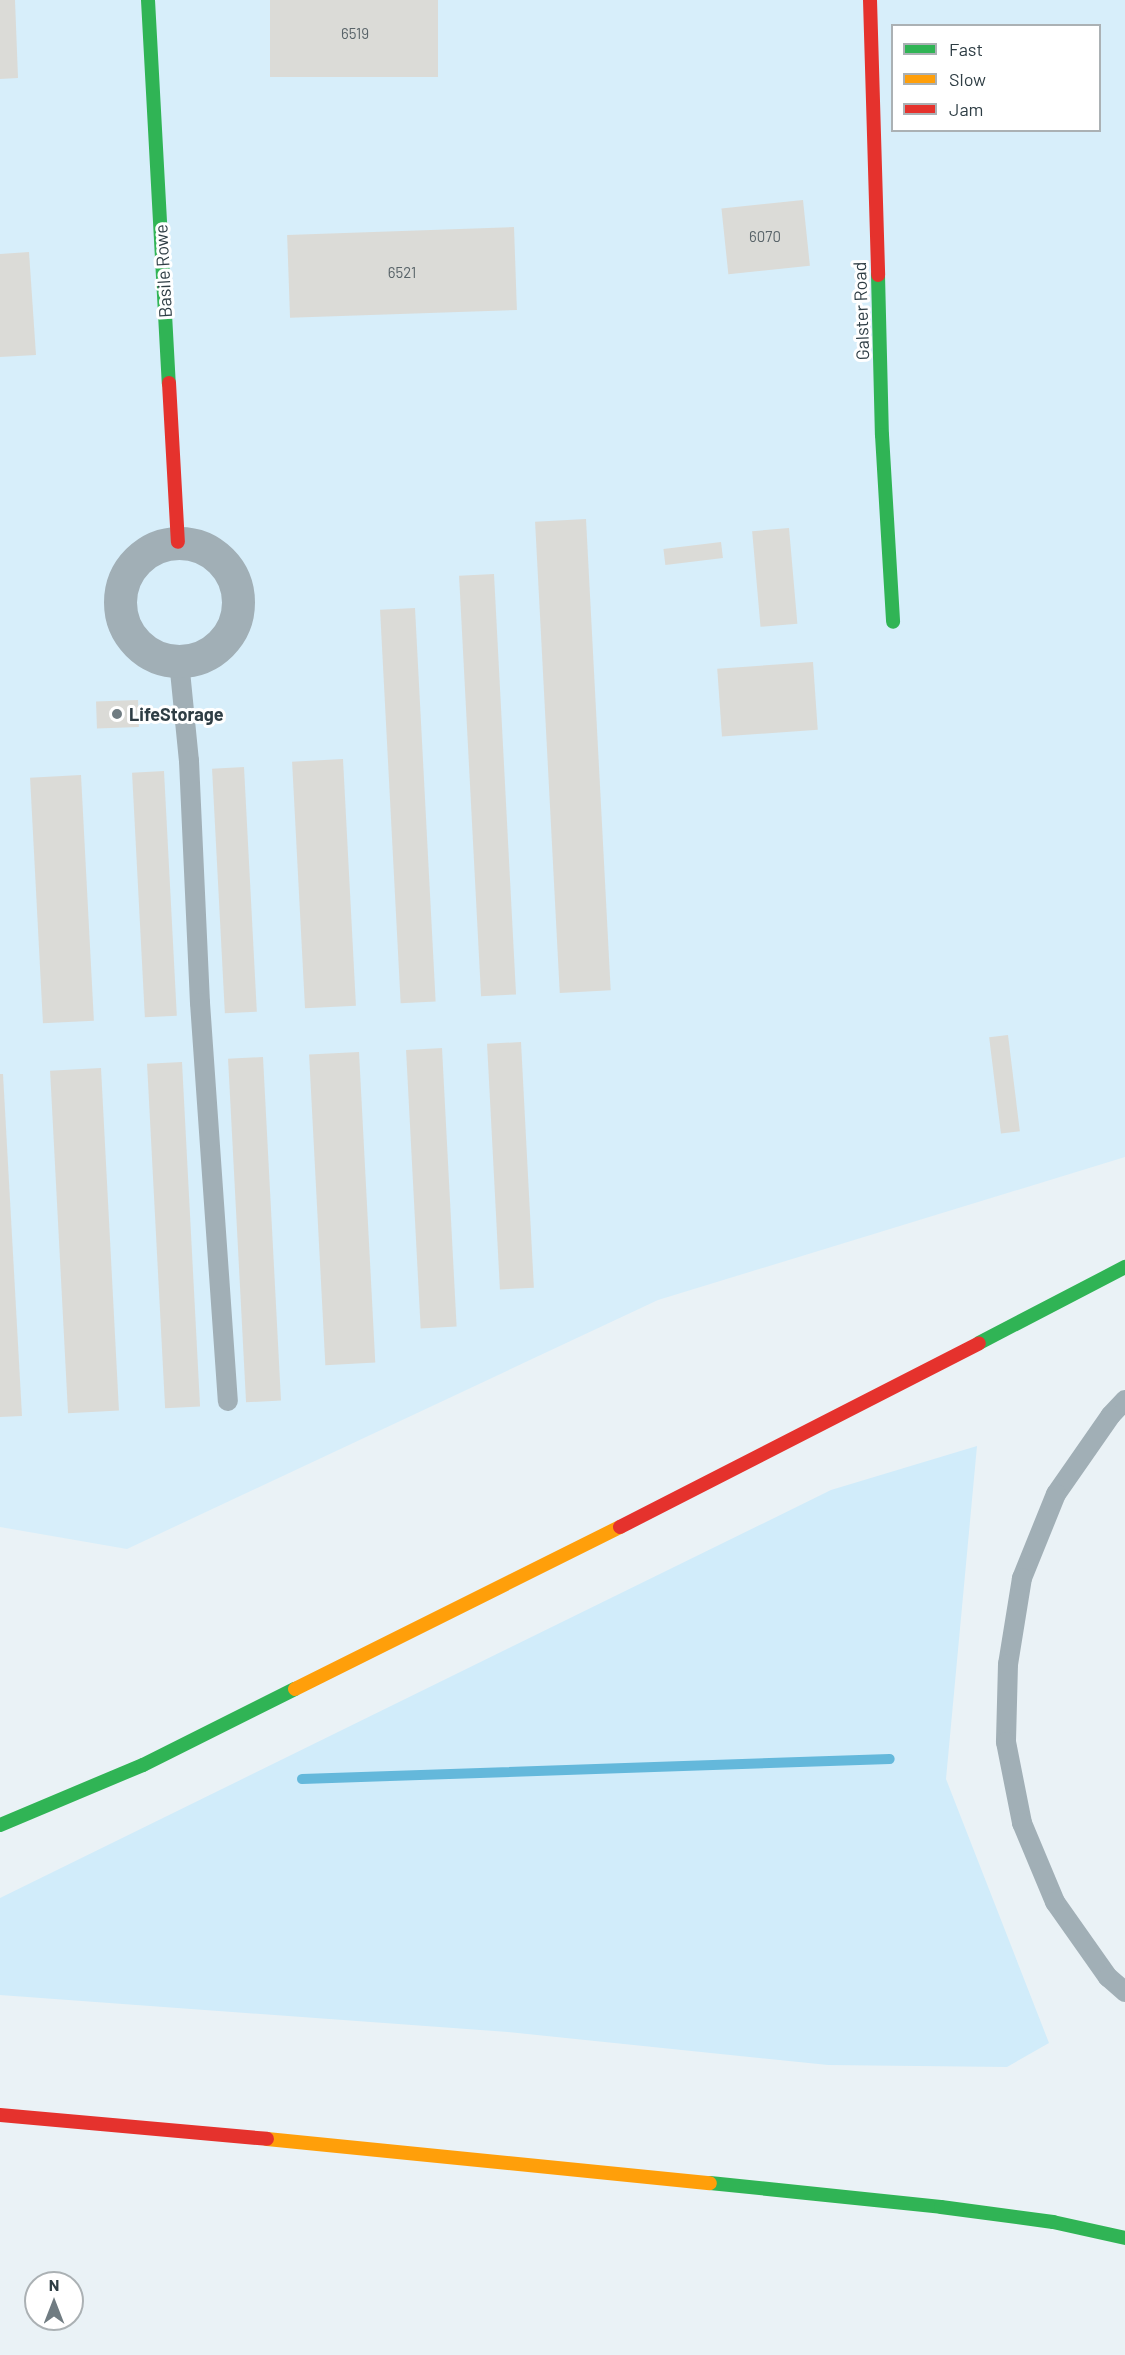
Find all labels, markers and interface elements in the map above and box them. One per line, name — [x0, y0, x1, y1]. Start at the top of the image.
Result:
legend — [891, 24, 1101, 132]
house number: 6519 — [341, 25, 369, 43]
text: Fast — [949, 38, 983, 60]
text: Slow — [949, 68, 986, 90]
text: Jam — [949, 98, 983, 120]
street label: Basile Rowe — [150, 224, 176, 318]
house number: 6070 — [749, 228, 781, 246]
street label: Galster Road — [848, 261, 874, 361]
house number: 6521 — [388, 264, 416, 282]
place label: LifeStorage — [129, 703, 224, 725]
marker: LifeStorage — [110, 707, 124, 721]
north arrow — [24, 2271, 84, 2331]
text: N — [49, 2275, 59, 2294]

